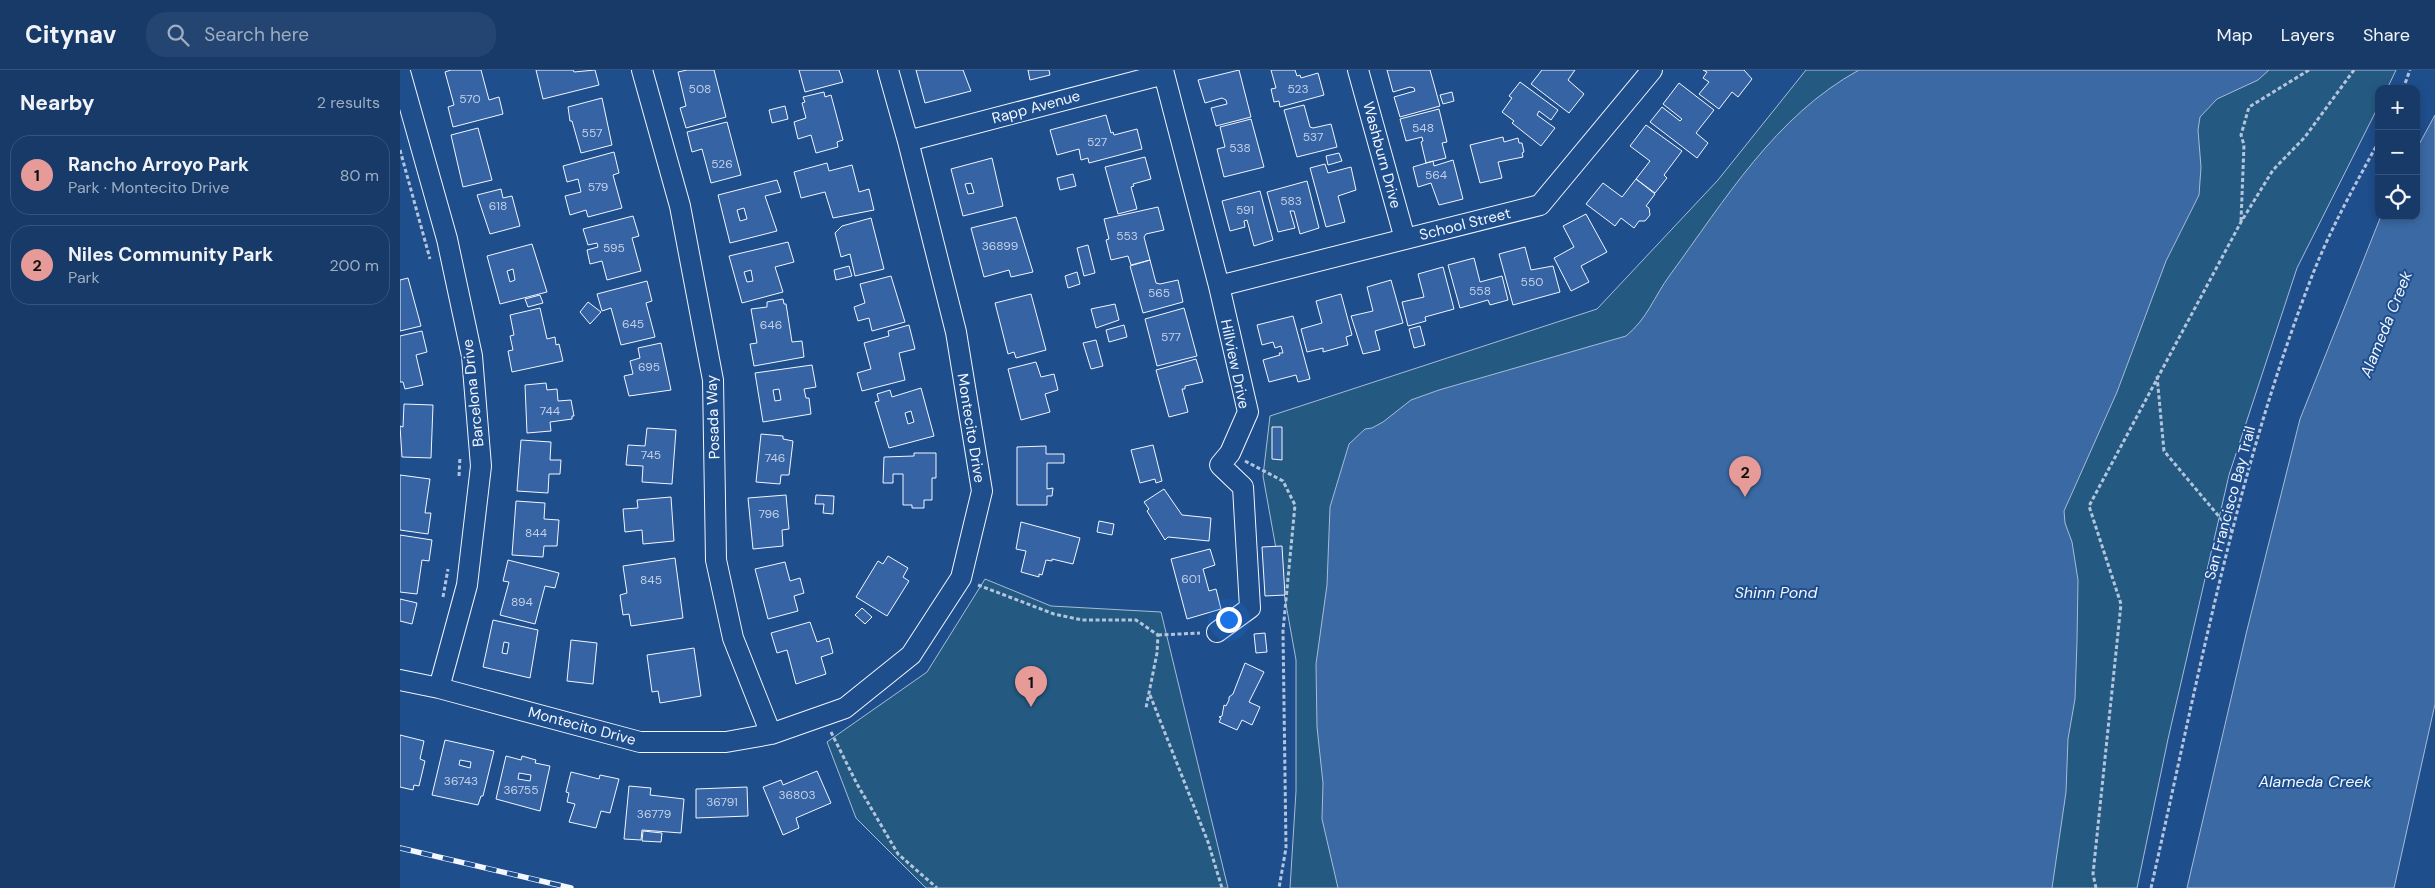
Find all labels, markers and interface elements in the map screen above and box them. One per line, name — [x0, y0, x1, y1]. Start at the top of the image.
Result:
search box — [146, 12, 496, 57]
text: Citynav — [25, 19, 116, 50]
icon: search — [164, 21, 192, 49]
text: Search here — [204, 22, 309, 47]
text: Map — [2217, 23, 2253, 47]
text: Layers — [2281, 23, 2335, 47]
text: Share — [2363, 23, 2410, 47]
house number: 508 — [689, 81, 711, 97]
house number: 523 — [1287, 81, 1309, 97]
map controls — [2375, 85, 2420, 220]
button: + — [2375, 85, 2420, 130]
street label: Rapp Avenue — [990, 86, 1082, 128]
text: Nearby — [20, 89, 94, 117]
house number: 570 — [459, 91, 481, 107]
text: 2 results — [317, 92, 380, 113]
street label: Washburn Drive — [1358, 99, 1406, 211]
house number: 548 — [1412, 120, 1434, 136]
house number: 557 — [582, 125, 602, 141]
house number: 537 — [1303, 129, 1323, 145]
button: − — [2375, 130, 2420, 175]
house number: 527 — [1087, 134, 1107, 150]
house number: 538 — [1229, 140, 1251, 156]
text: Rancho Arroyo Park — [68, 152, 249, 177]
house number: 526 — [711, 156, 733, 172]
text: 1 — [34, 165, 40, 186]
text: 80 m — [340, 165, 379, 186]
house number: 564 — [1425, 167, 1447, 183]
button: locate — [2375, 175, 2420, 220]
text: Park · Montecito Drive — [68, 177, 229, 198]
house number: 579 — [588, 179, 608, 195]
house number: 583 — [1280, 193, 1302, 209]
house number: 618 — [489, 198, 507, 214]
house number: 591 — [1236, 202, 1254, 218]
street label: School Street — [1417, 203, 1513, 245]
house number: 553 — [1116, 228, 1138, 244]
house number: 36899 — [982, 238, 1018, 254]
house number: 595 — [603, 240, 625, 256]
text: Niles Community Park — [68, 242, 273, 267]
text: 2 — [32, 255, 42, 276]
text: 200 m — [330, 255, 379, 276]
text: Park — [68, 267, 100, 288]
water label: Alameda Creek — [2355, 267, 2417, 381]
house number: 550 — [1521, 274, 1543, 290]
house number: 558 — [1469, 283, 1491, 299]
house number: 565 — [1148, 285, 1170, 301]
house number: 645 — [622, 316, 644, 332]
house number: 646 — [760, 317, 782, 333]
street label: Hillview Drive — [1216, 317, 1254, 411]
house number: 577 — [1161, 329, 1181, 345]
street label: Barcelona Drive — [457, 338, 489, 448]
house number: 695 — [638, 359, 660, 375]
street label: Montecito Drive — [952, 372, 990, 484]
street label: Posada Way — [702, 374, 724, 460]
house number: 744 — [540, 403, 560, 419]
street label: San Francisco Bay Trail — [2200, 424, 2260, 582]
house number: 745 — [641, 447, 661, 463]
house number: 746 — [765, 450, 785, 466]
pin: 2 — [1729, 456, 1761, 497]
house number: 796 — [758, 506, 780, 522]
house number: 844 — [525, 525, 547, 541]
house number: 601 — [1181, 571, 1201, 587]
house number: 845 — [640, 572, 662, 588]
water label: Shinn Pond — [1735, 582, 1819, 603]
house number: 894 — [511, 594, 533, 610]
your location — [1216, 607, 1242, 633]
pin: 1 — [1015, 666, 1047, 707]
street label: Montecito Drive — [526, 702, 638, 750]
water label: Alameda Creek — [2257, 771, 2372, 792]
house number: 36743 — [444, 773, 478, 789]
house number: 36755 — [503, 782, 539, 798]
house number: 36803 — [778, 787, 816, 803]
house number: 36791 — [706, 794, 738, 810]
house number: 36779 — [637, 806, 671, 822]

